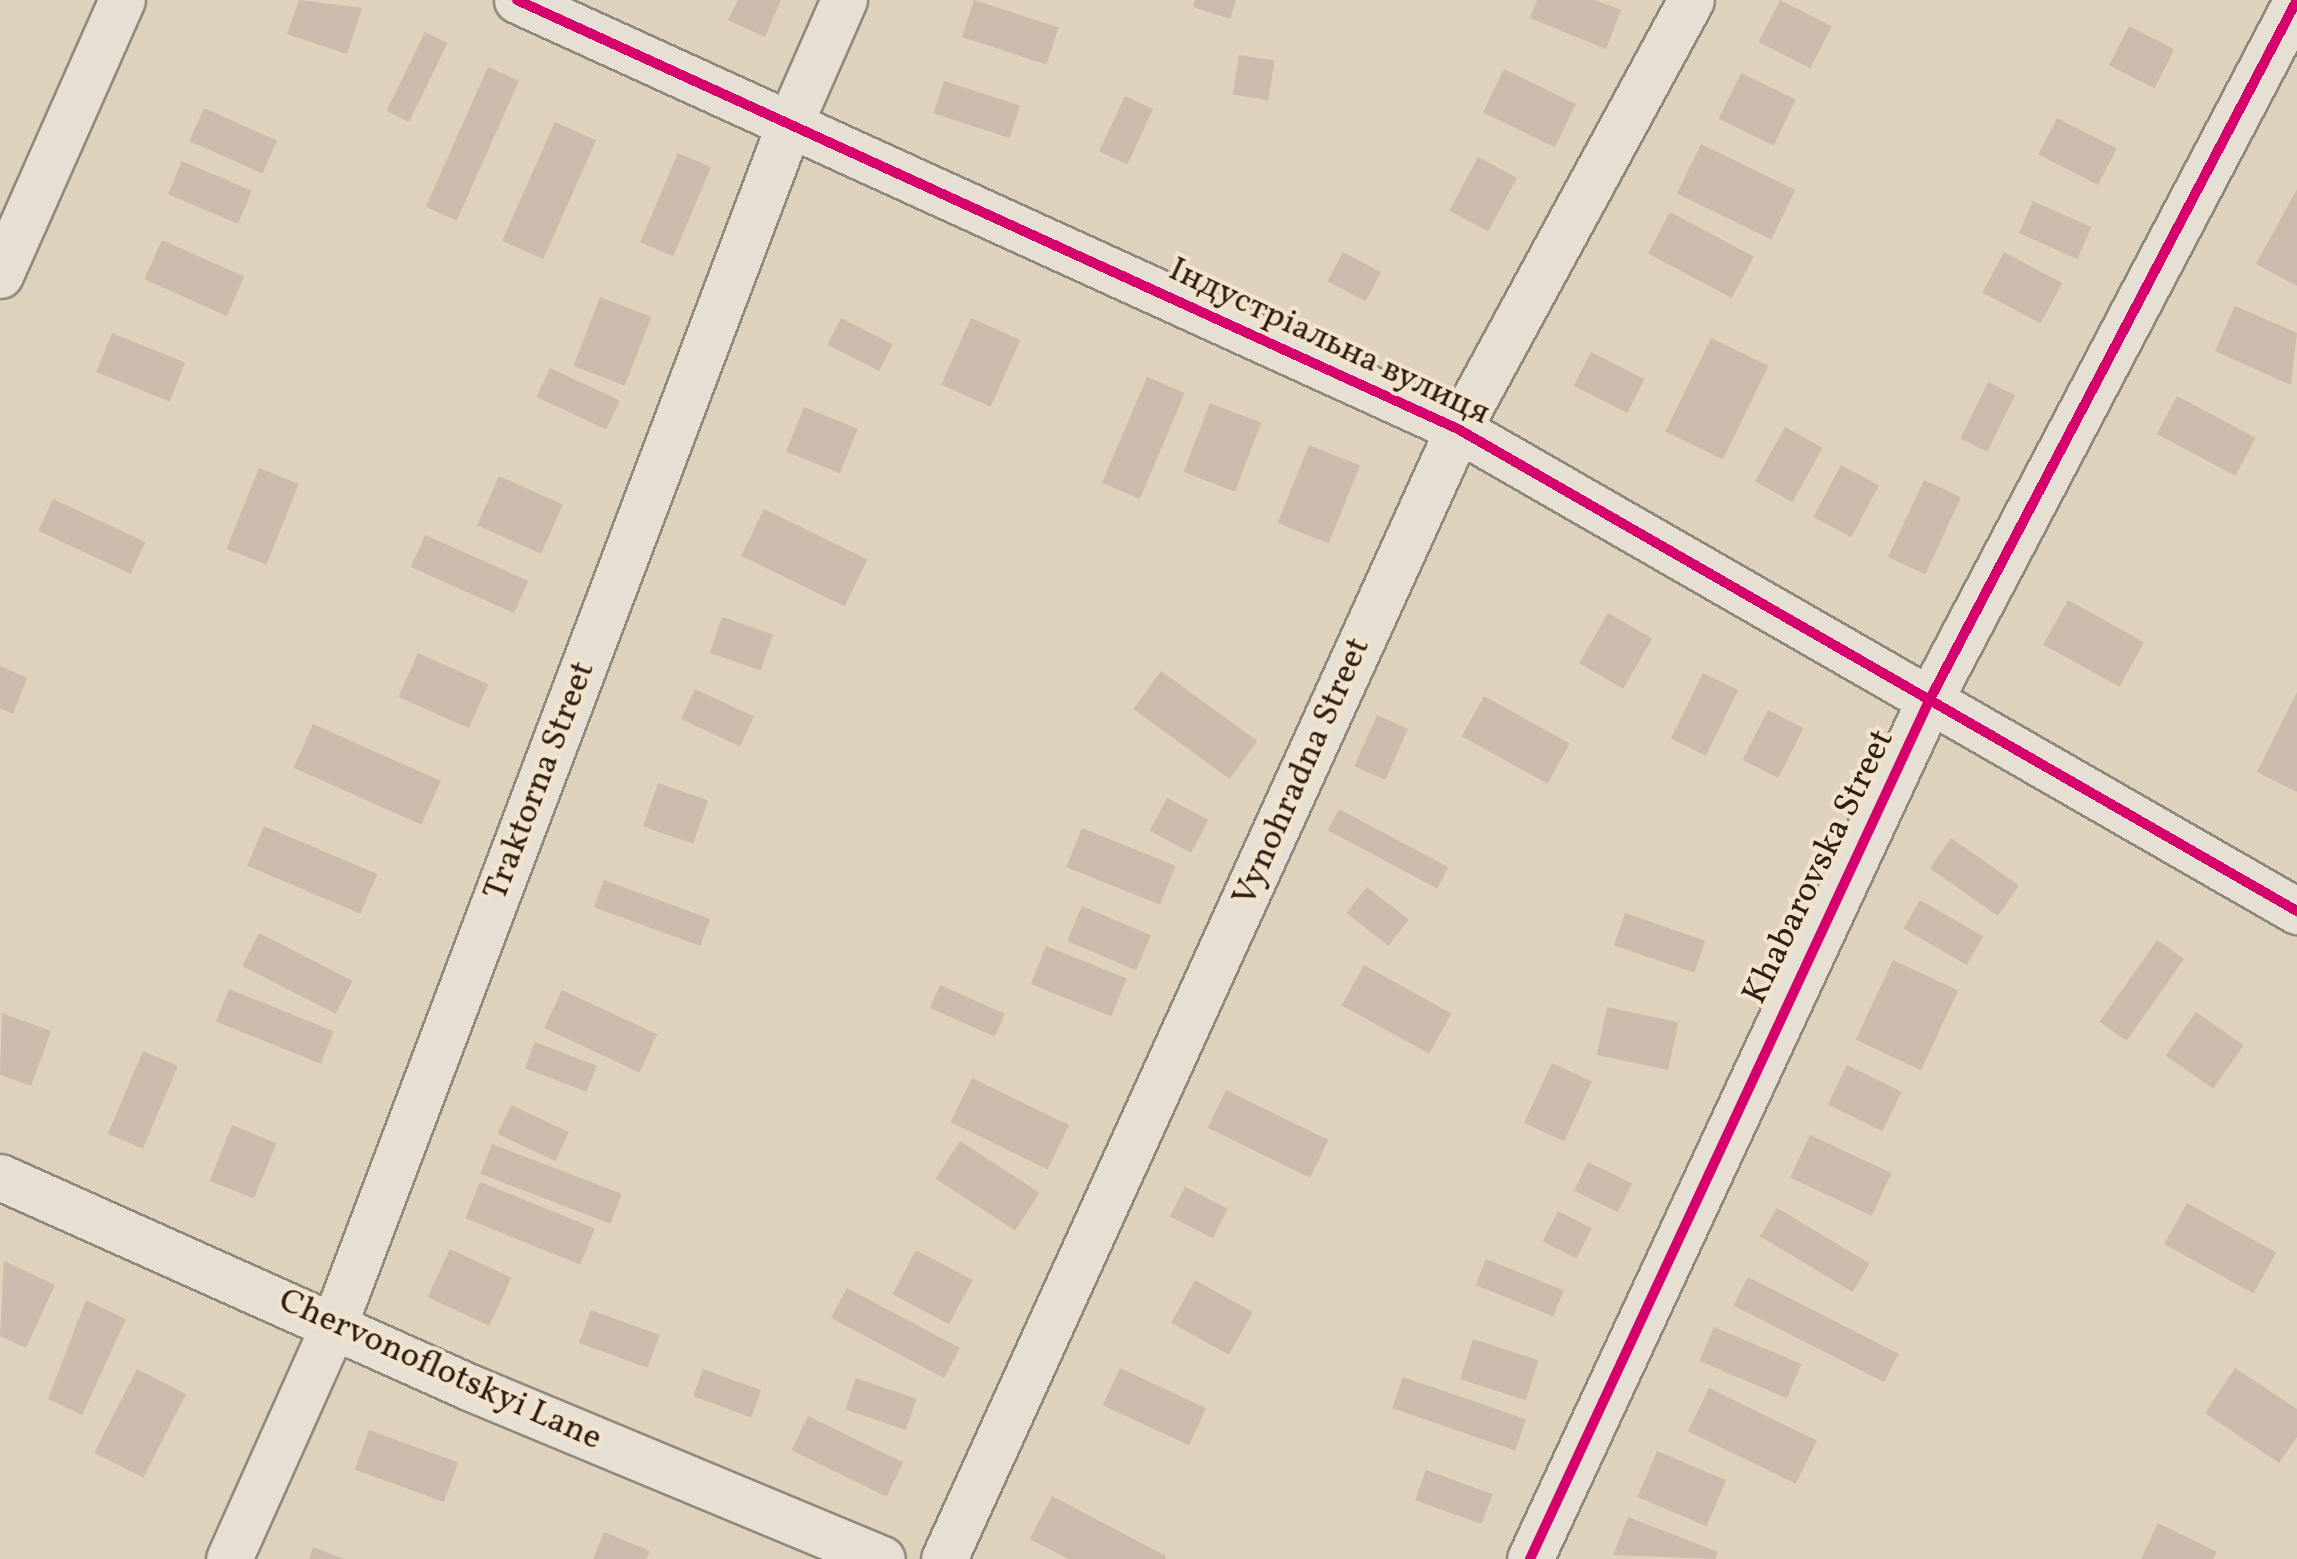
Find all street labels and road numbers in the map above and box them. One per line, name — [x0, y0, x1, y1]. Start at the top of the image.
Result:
street label: Індустріальна вулиця — [1162, 249, 1496, 435]
street label: Vynohradna Street — [1224, 631, 1380, 913]
street label: Traktorna Street — [475, 656, 605, 906]
street label: Khabarovska Street — [1734, 723, 1904, 1011]
street label: Chervonoflotskyi Lane — [272, 1280, 608, 1460]

